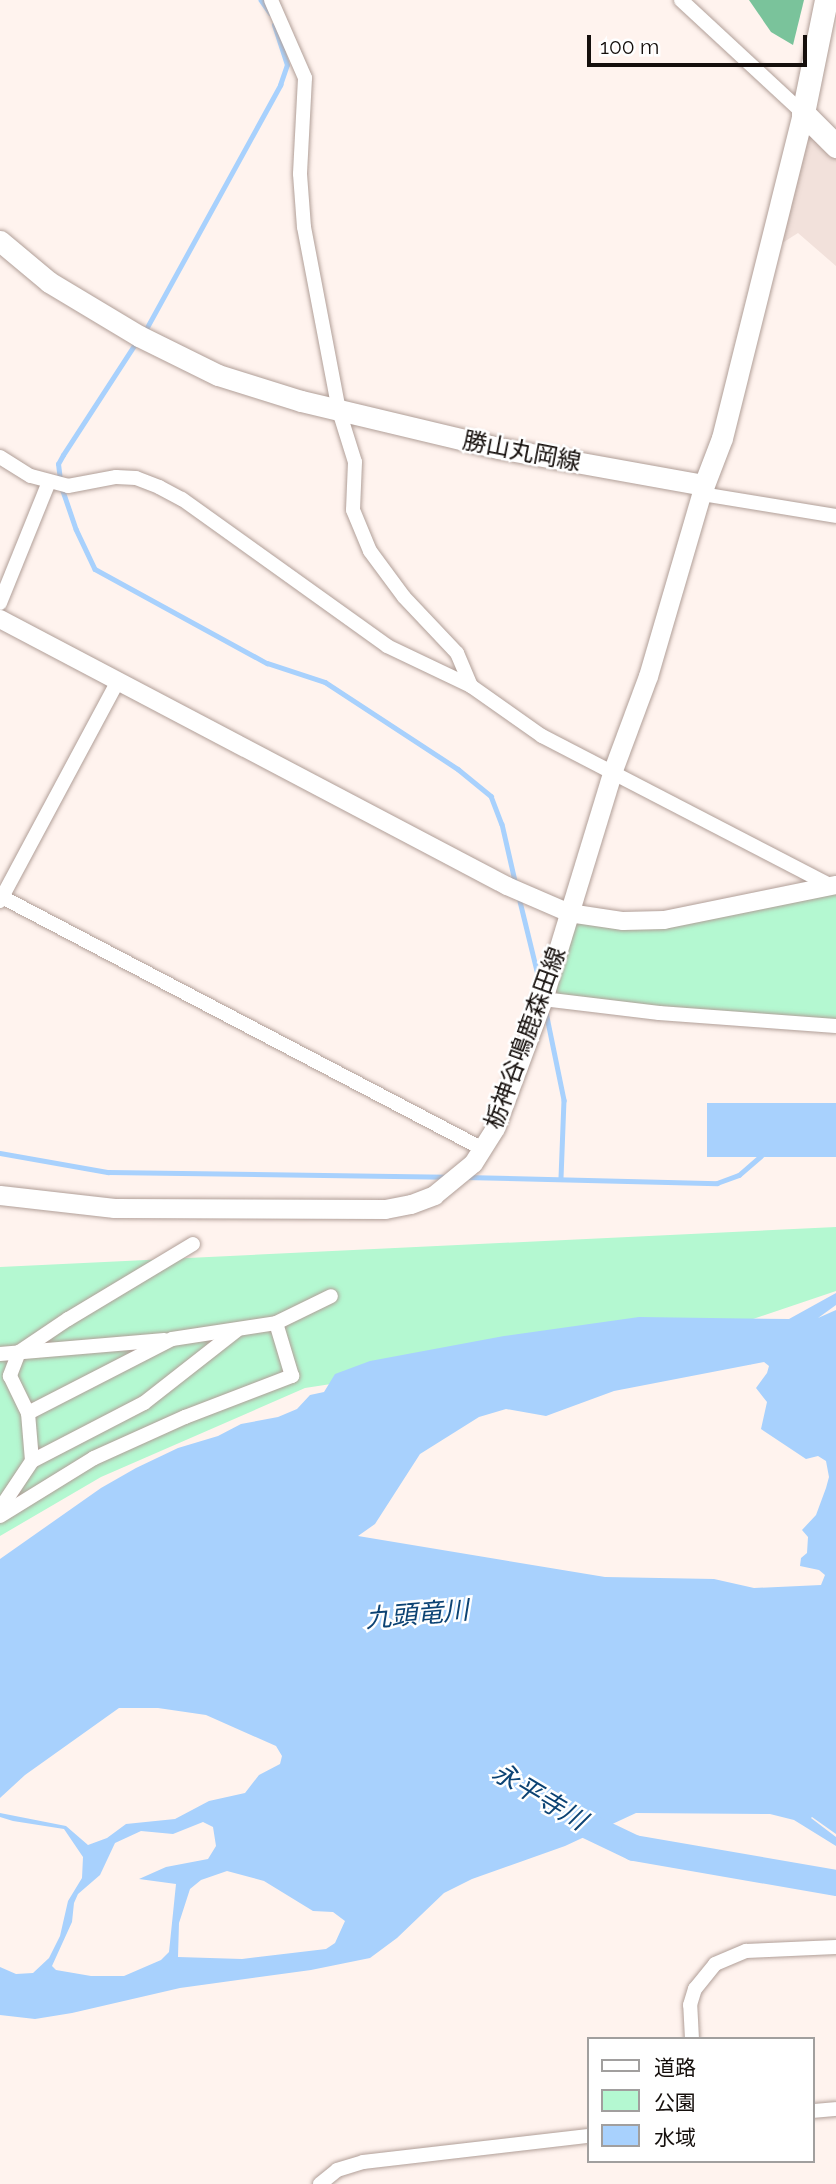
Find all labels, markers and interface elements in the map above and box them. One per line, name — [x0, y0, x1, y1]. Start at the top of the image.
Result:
scale bar — [591, 21, 812, 65]
text: 100 m — [600, 34, 659, 59]
street label: 勝山丸岡線 — [460, 425, 584, 477]
street label: 栃神谷鳴鹿森田線 — [479, 943, 571, 1133]
water label: 九頭竜川 — [364, 1595, 470, 1635]
water label: 永平寺川 — [486, 1757, 592, 1837]
legend — [588, 2037, 815, 2163]
text: 道路 — [654, 2055, 696, 2080]
text: 公園 — [654, 2090, 696, 2115]
text: 水域 — [654, 2125, 696, 2150]

